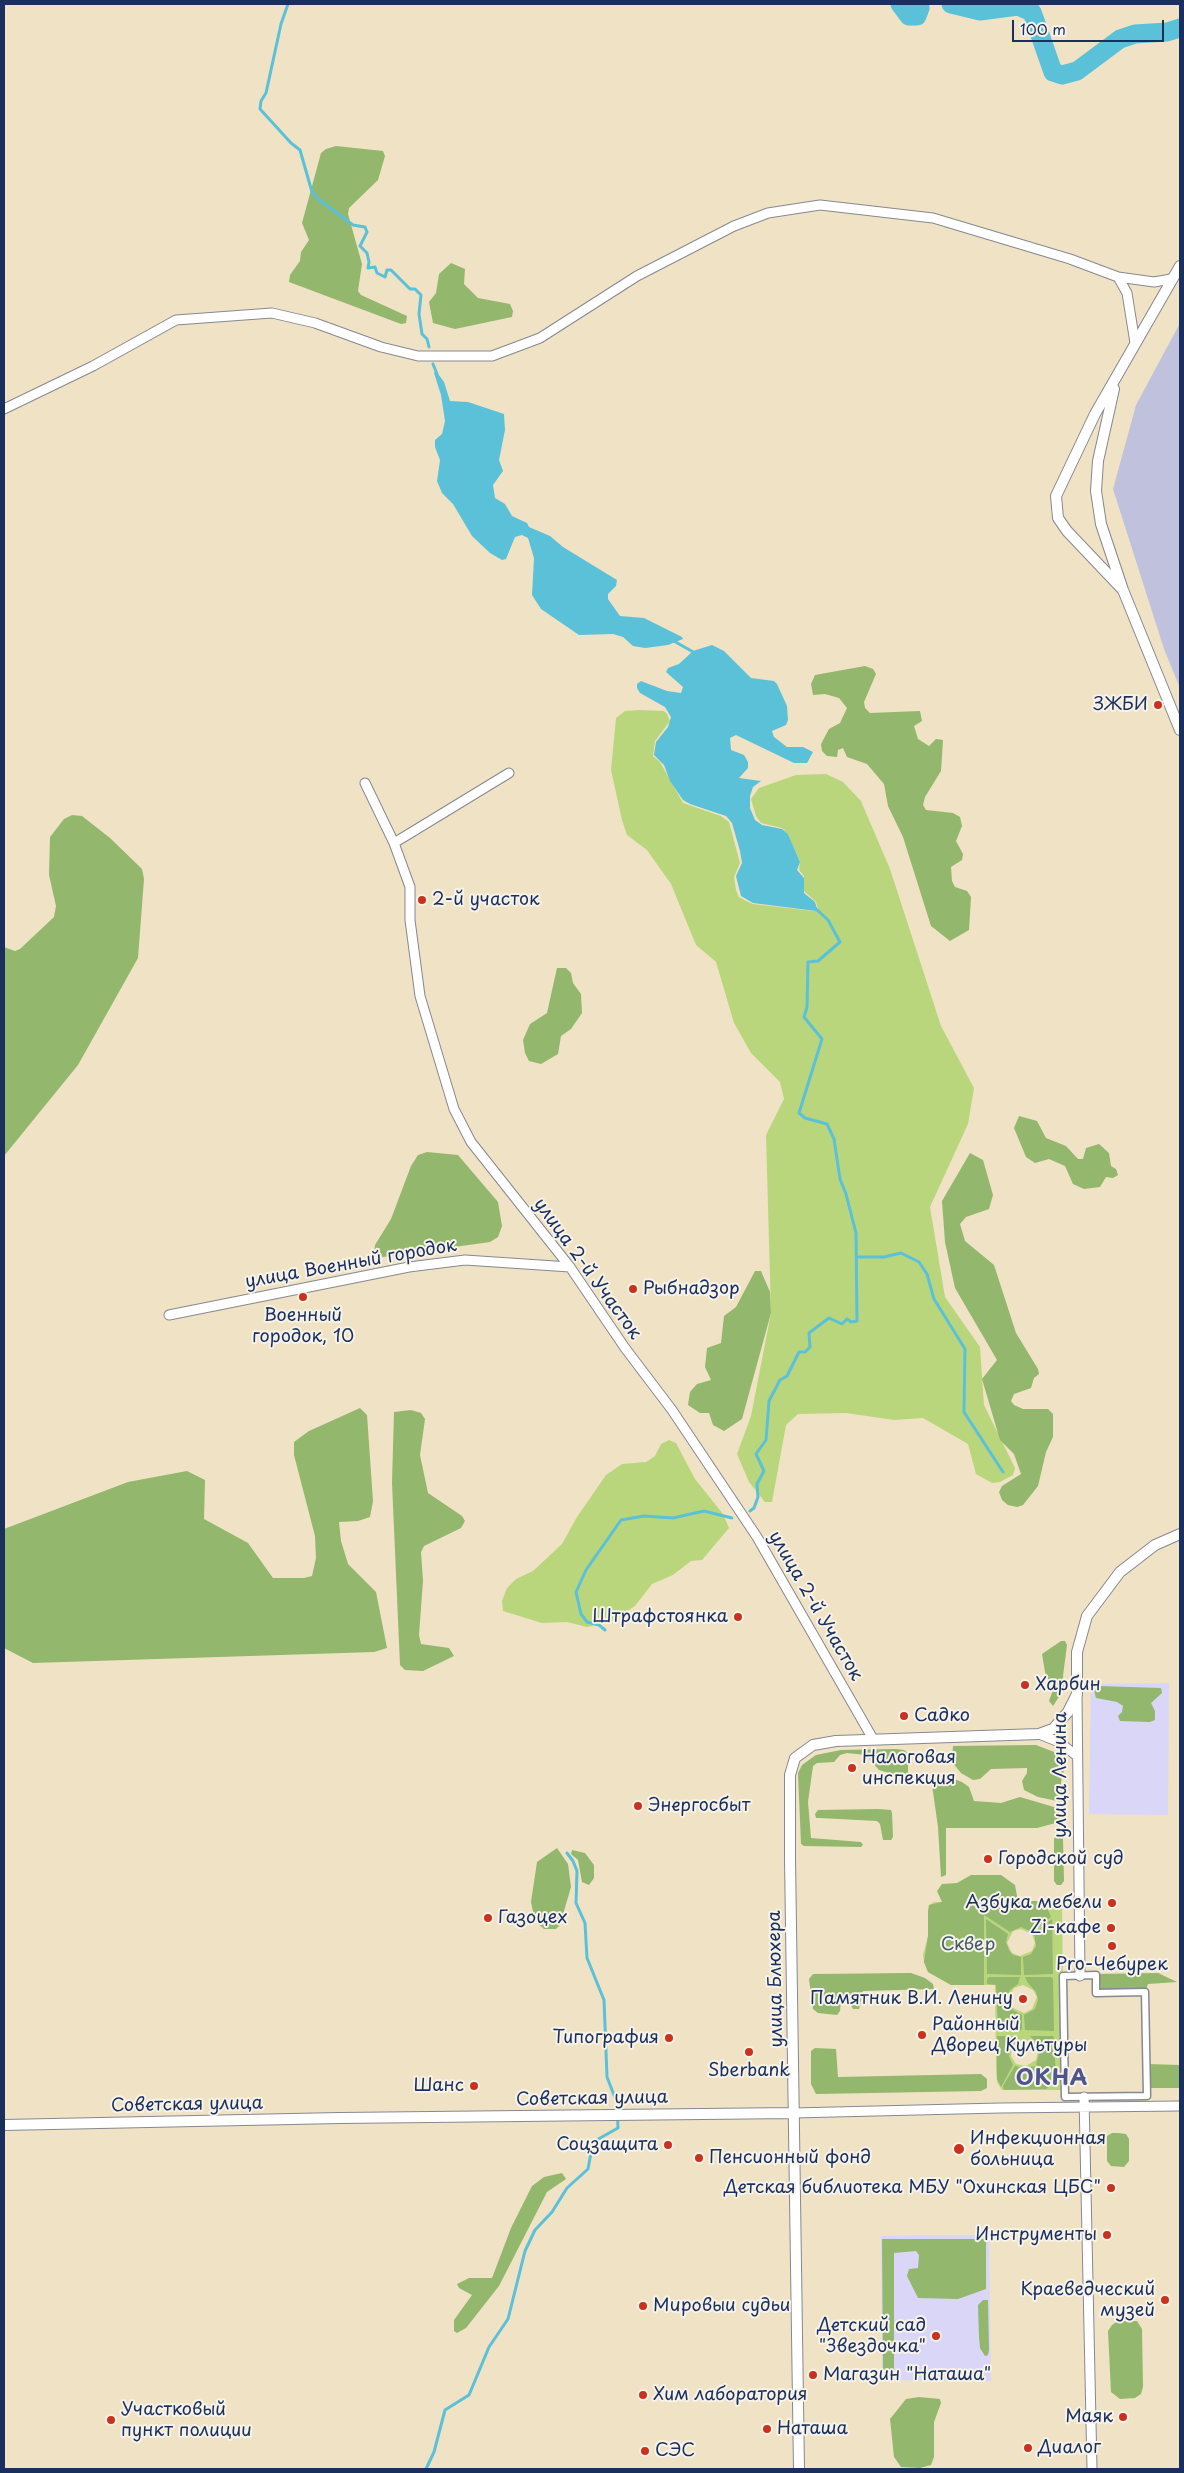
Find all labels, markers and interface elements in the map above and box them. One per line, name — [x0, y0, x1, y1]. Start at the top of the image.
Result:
scale bar — [1014, 10, 1166, 42]
text: 100 m — [1020, 17, 1066, 40]
place label: ЗЖБИ — [1093, 694, 1148, 716]
marker: ЗЖБИ — [1152, 699, 1164, 711]
place label: 2-й участок — [432, 889, 540, 911]
marker: 2-й участок — [416, 894, 428, 906]
street label: улица 2-й Участок — [529, 1194, 645, 1344]
street label: улица Военный городок — [244, 1235, 458, 1293]
place label: Рыбнадзор — [643, 1278, 740, 1300]
marker: Рыбнадзор — [627, 1283, 639, 1295]
marker: Военный городок, 10 — [297, 1291, 309, 1303]
place label: Военный городок, 10 — [252, 1305, 354, 1348]
street label: улица 2-й Участок — [763, 1527, 867, 1685]
place label: Штрафстоянка — [592, 1606, 728, 1628]
marker: Штрафстоянка — [732, 1611, 744, 1623]
place label: Харбин — [1035, 1674, 1101, 1696]
marker: Харбин — [1019, 1679, 1031, 1691]
place label: Садко — [914, 1705, 970, 1727]
marker: Садко — [898, 1710, 910, 1722]
street label: улица Ленина — [1050, 1712, 1072, 1838]
place label: Налоговая инспекция — [862, 1747, 956, 1790]
marker: Налоговая инспекция — [846, 1762, 858, 1774]
place label: Энергосбыт — [648, 1795, 750, 1817]
marker: Энергосбыт — [632, 1800, 644, 1812]
place label: Городской суд — [998, 1848, 1124, 1870]
marker: Городской суд — [982, 1853, 994, 1865]
place label: Азбука мебели — [965, 1892, 1102, 1914]
marker: Азбука мебели — [1106, 1897, 1118, 1909]
place label: Газоцех — [498, 1907, 567, 1929]
street label: улица Блюхера — [764, 1910, 788, 2048]
marker: Газоцех — [482, 1912, 494, 1924]
place label: Zi-кафе — [1030, 1917, 1101, 1939]
marker: Zi-кафе — [1105, 1922, 1117, 1934]
park label: Сквер — [941, 1934, 995, 1956]
marker: Pro-Чебурек — [1106, 1940, 1118, 1952]
place label: Pro-Чебурек — [1056, 1954, 1168, 1976]
place label: Памятник В.И. Ленину — [810, 1988, 1013, 2010]
marker: Памятник В.И. Ленину — [1017, 1993, 1029, 2005]
place label: Районный Дворец Культуры — [932, 2014, 1088, 2056]
place label: Типография — [553, 2027, 659, 2049]
marker: Районный Дворец Культуры — [916, 2029, 928, 2041]
marker: Типография — [663, 2032, 675, 2044]
marker: Sberbank — [743, 2046, 755, 2058]
place label: Sberbank — [708, 2060, 790, 2082]
district label: OKHA — [1015, 2066, 1089, 2092]
place label: Шанс — [414, 2075, 464, 2097]
marker: Шанс — [468, 2080, 480, 2092]
street label: Советская улица — [516, 2087, 668, 2111]
street label: Советская улица — [111, 2093, 263, 2117]
place label: Инфекционная больница — [970, 2128, 1106, 2170]
place label: Соцзащита — [556, 2134, 658, 2156]
marker: Соцзащита — [662, 2139, 674, 2151]
marker: Инфекционная больница — [952, 2142, 966, 2156]
place label: Пенсионный фонд — [709, 2147, 871, 2169]
marker: Пенсионный фонд — [693, 2152, 705, 2164]
place label: Детская библиотека МБУ "Охинская ЦБС" — [724, 2177, 1101, 2199]
marker: Детская библиотека МБУ "Охинская ЦБС" — [1105, 2182, 1117, 2194]
place label: Инструменты — [975, 2224, 1097, 2246]
marker: Инструменты — [1101, 2229, 1113, 2241]
place label: Краеведческий музей — [1020, 2279, 1155, 2322]
marker: Краеведческий музей — [1159, 2294, 1171, 2306]
place label: Мировыи судьи — [653, 2295, 790, 2317]
marker: Мировыи судьи — [637, 2300, 649, 2312]
place label: Детский сад "Звездочка" — [817, 2315, 926, 2358]
marker: Детский сад "Звездочка" — [930, 2330, 942, 2342]
place label: Магазин "Наташа" — [823, 2364, 991, 2386]
marker: Магазин "Наташа" — [807, 2369, 819, 2381]
place label: Хим лаборатория — [653, 2384, 808, 2406]
marker: Хим лаборатория — [637, 2389, 649, 2401]
place label: Участковый пункт полиции — [121, 2399, 252, 2442]
place label: Маяк — [1065, 2406, 1113, 2428]
marker: Маяк — [1117, 2411, 1129, 2423]
marker: Участковый пункт полиции — [105, 2414, 117, 2426]
place label: Наташа — [777, 2418, 848, 2440]
marker: Наташа — [761, 2423, 773, 2435]
place label: Диалог — [1038, 2437, 1101, 2459]
place label: СЭС — [655, 2440, 695, 2462]
marker: Диалог — [1022, 2442, 1034, 2454]
marker: СЭС — [639, 2445, 651, 2457]

